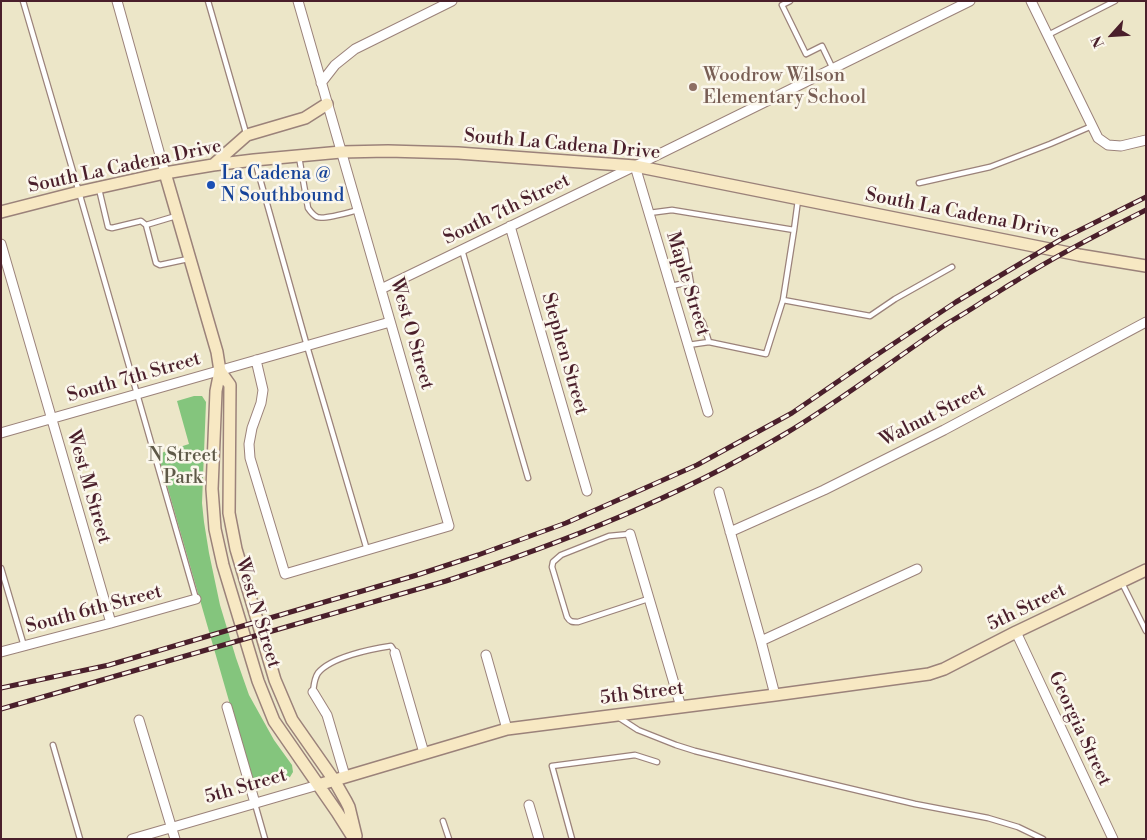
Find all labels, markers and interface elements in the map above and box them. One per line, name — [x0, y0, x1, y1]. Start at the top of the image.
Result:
north arrow — [1087, 10, 1137, 60]
text: N — [1088, 33, 1109, 51]
place label: Woodrow Wilson Elementary School — [703, 65, 866, 109]
marker: Woodrow Wilson Elementary School — [687, 81, 699, 93]
street label: South La Cadena Drive — [463, 125, 661, 165]
street label: South La Cadena Drive — [26, 135, 224, 199]
place label: La Cadena @ N Southbound — [221, 163, 344, 207]
street label: South 7th Street — [440, 170, 574, 250]
marker: La Cadena @ N Southbound — [205, 179, 217, 191]
street label: South La Cadena Drive — [863, 184, 1061, 244]
street label: Maple Street — [660, 229, 714, 339]
street label: West O Street — [384, 276, 438, 392]
street label: Stephen Street — [536, 290, 592, 418]
street label: South 7th Street — [65, 348, 203, 408]
street label: Walnut Street — [876, 380, 990, 452]
street label: West M Street — [61, 428, 115, 546]
park label: N Street Park — [148, 445, 218, 489]
street label: West N Street — [229, 555, 285, 671]
street label: 5th Street — [984, 579, 1070, 637]
street label: South 6th Street — [23, 581, 165, 639]
street label: Georgia Street — [1043, 668, 1115, 790]
street label: 5th Street — [599, 678, 685, 710]
street label: 5th Street — [202, 764, 290, 810]

